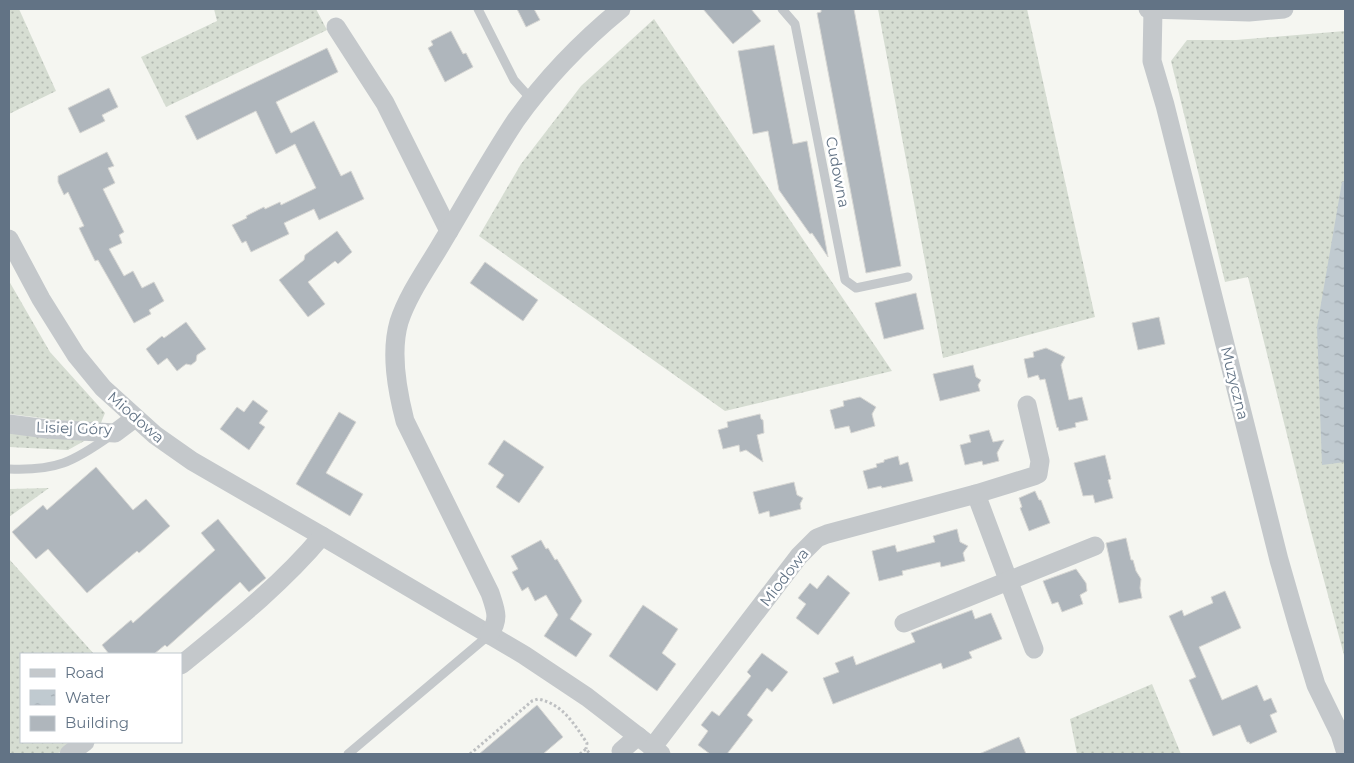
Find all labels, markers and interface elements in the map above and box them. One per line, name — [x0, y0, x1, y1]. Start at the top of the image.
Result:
street label: Cudowna — [822, 135, 854, 209]
street label: Muzyczna — [1217, 344, 1253, 422]
street label: Miodowa — [104, 387, 168, 447]
street label: Lisiej Góry — [36, 417, 113, 439]
street label: Miodowa — [755, 544, 813, 610]
legend — [20, 653, 182, 743]
text: Road — [65, 663, 104, 682]
text: Water — [65, 688, 111, 707]
text: Building — [65, 713, 129, 732]

